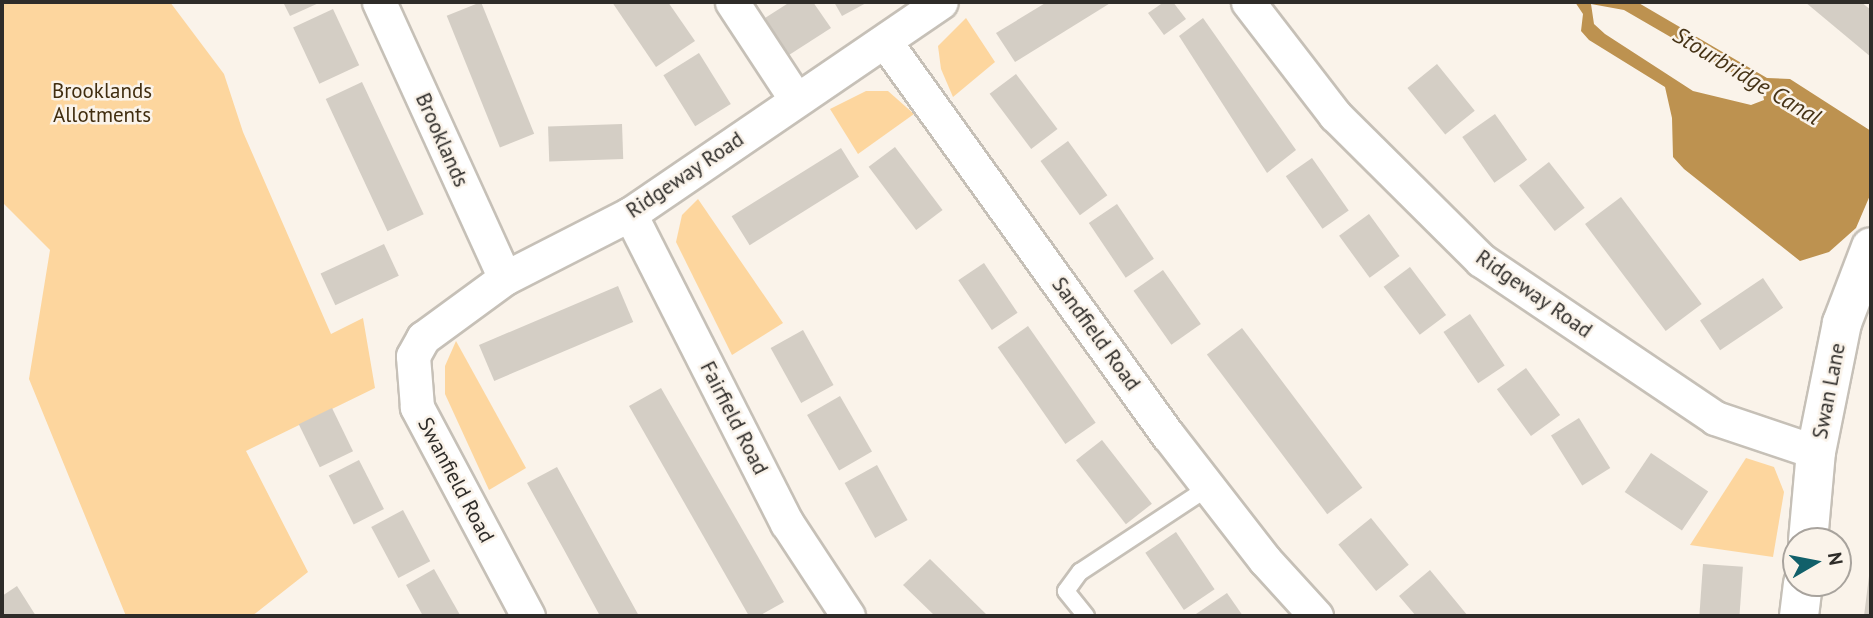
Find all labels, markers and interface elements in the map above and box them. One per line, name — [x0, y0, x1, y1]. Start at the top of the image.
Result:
water label: Stourbridge Canal — [1668, 21, 1826, 131]
park label: Brooklands Allotments — [52, 78, 152, 128]
street label: Brooklands — [410, 89, 474, 191]
street label: Ridgeway Road — [621, 126, 749, 224]
street label: Ridgeway Road — [1471, 244, 1597, 344]
street label: Sandfield Road — [1046, 272, 1146, 396]
street label: Swan Lane — [1807, 341, 1851, 441]
street label: Fairfield Road — [695, 357, 773, 479]
street label: Swanfield Road — [412, 413, 500, 547]
north arrow — [1782, 527, 1852, 597]
text: N — [1823, 550, 1849, 567]

